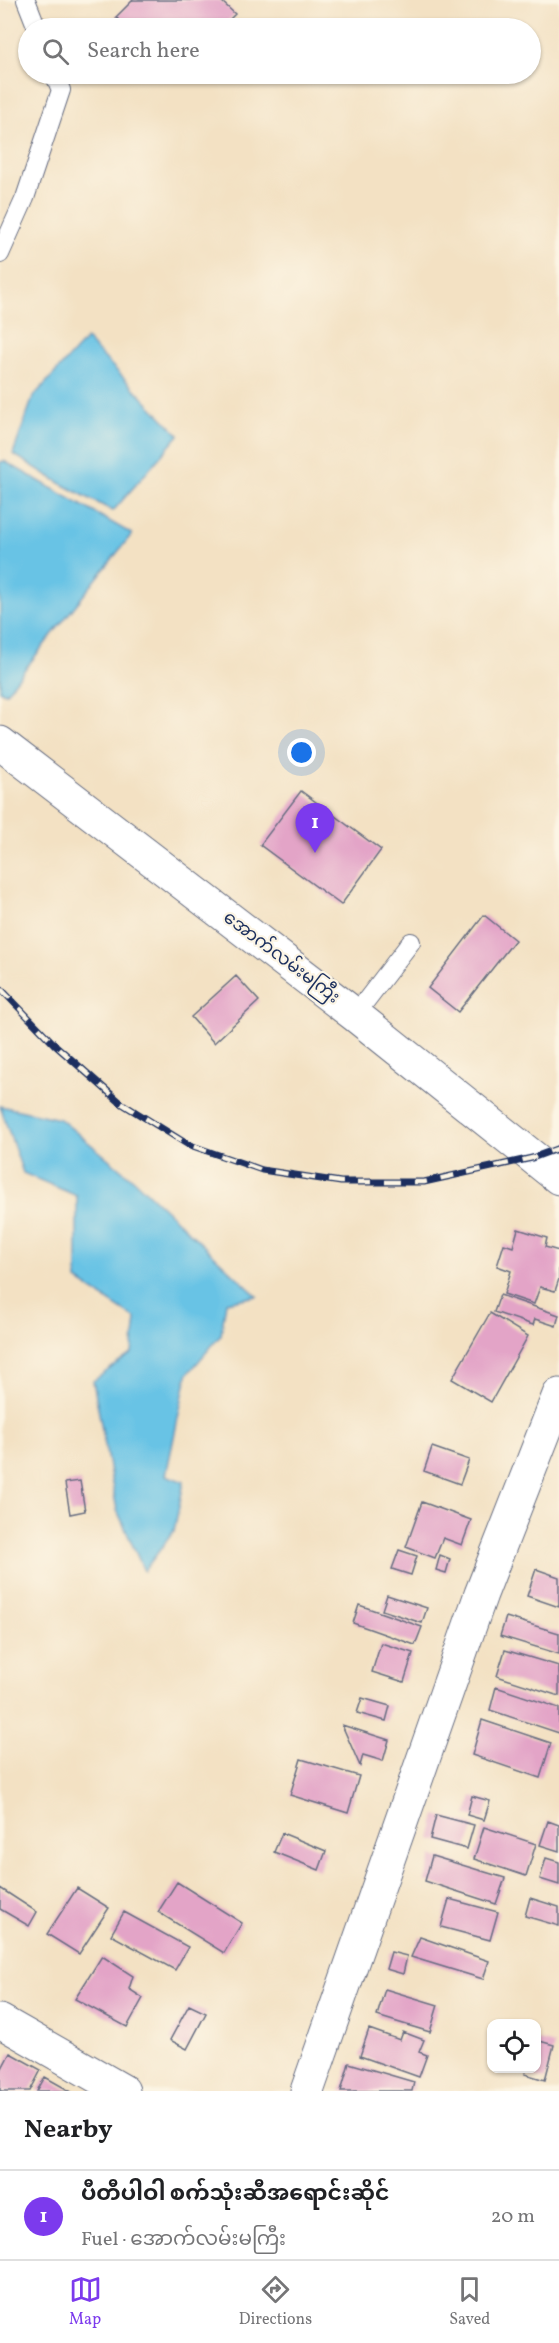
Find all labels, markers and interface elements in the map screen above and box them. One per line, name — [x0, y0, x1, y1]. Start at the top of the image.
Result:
search box — [18, 18, 541, 84]
icon: search — [39, 35, 72, 68]
text: Search here — [87, 36, 200, 67]
your location — [287, 738, 316, 767]
pin: 1 — [296, 804, 334, 853]
street label: အောက်လမ်းမကြီး — [217, 903, 346, 1011]
map controls — [487, 2019, 541, 2073]
button: locate — [487, 2019, 541, 2073]
text: Nearby — [24, 2112, 113, 2148]
text: ပီတီပါဝါ စက်သုံးဆီအရောင်းဆိုင် — [81, 2179, 390, 2210]
text: 1 — [39, 2203, 48, 2231]
text: 20 m — [491, 2203, 535, 2231]
text: Fuel · အောက်လမ်းမကြီး — [81, 2226, 286, 2254]
tab: Map — [69, 2273, 102, 2331]
tab: Directions — [239, 2273, 312, 2331]
tab: Saved — [449, 2273, 490, 2331]

